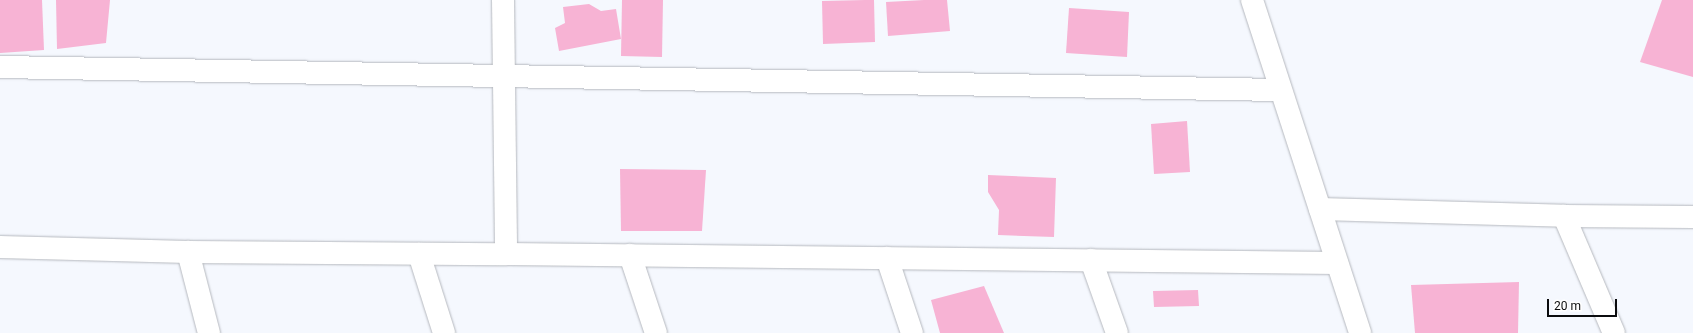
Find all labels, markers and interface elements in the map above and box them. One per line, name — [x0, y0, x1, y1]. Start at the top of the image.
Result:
scale bar — [1549, 291, 1619, 317]
text: 20 m — [1554, 299, 1581, 313]

